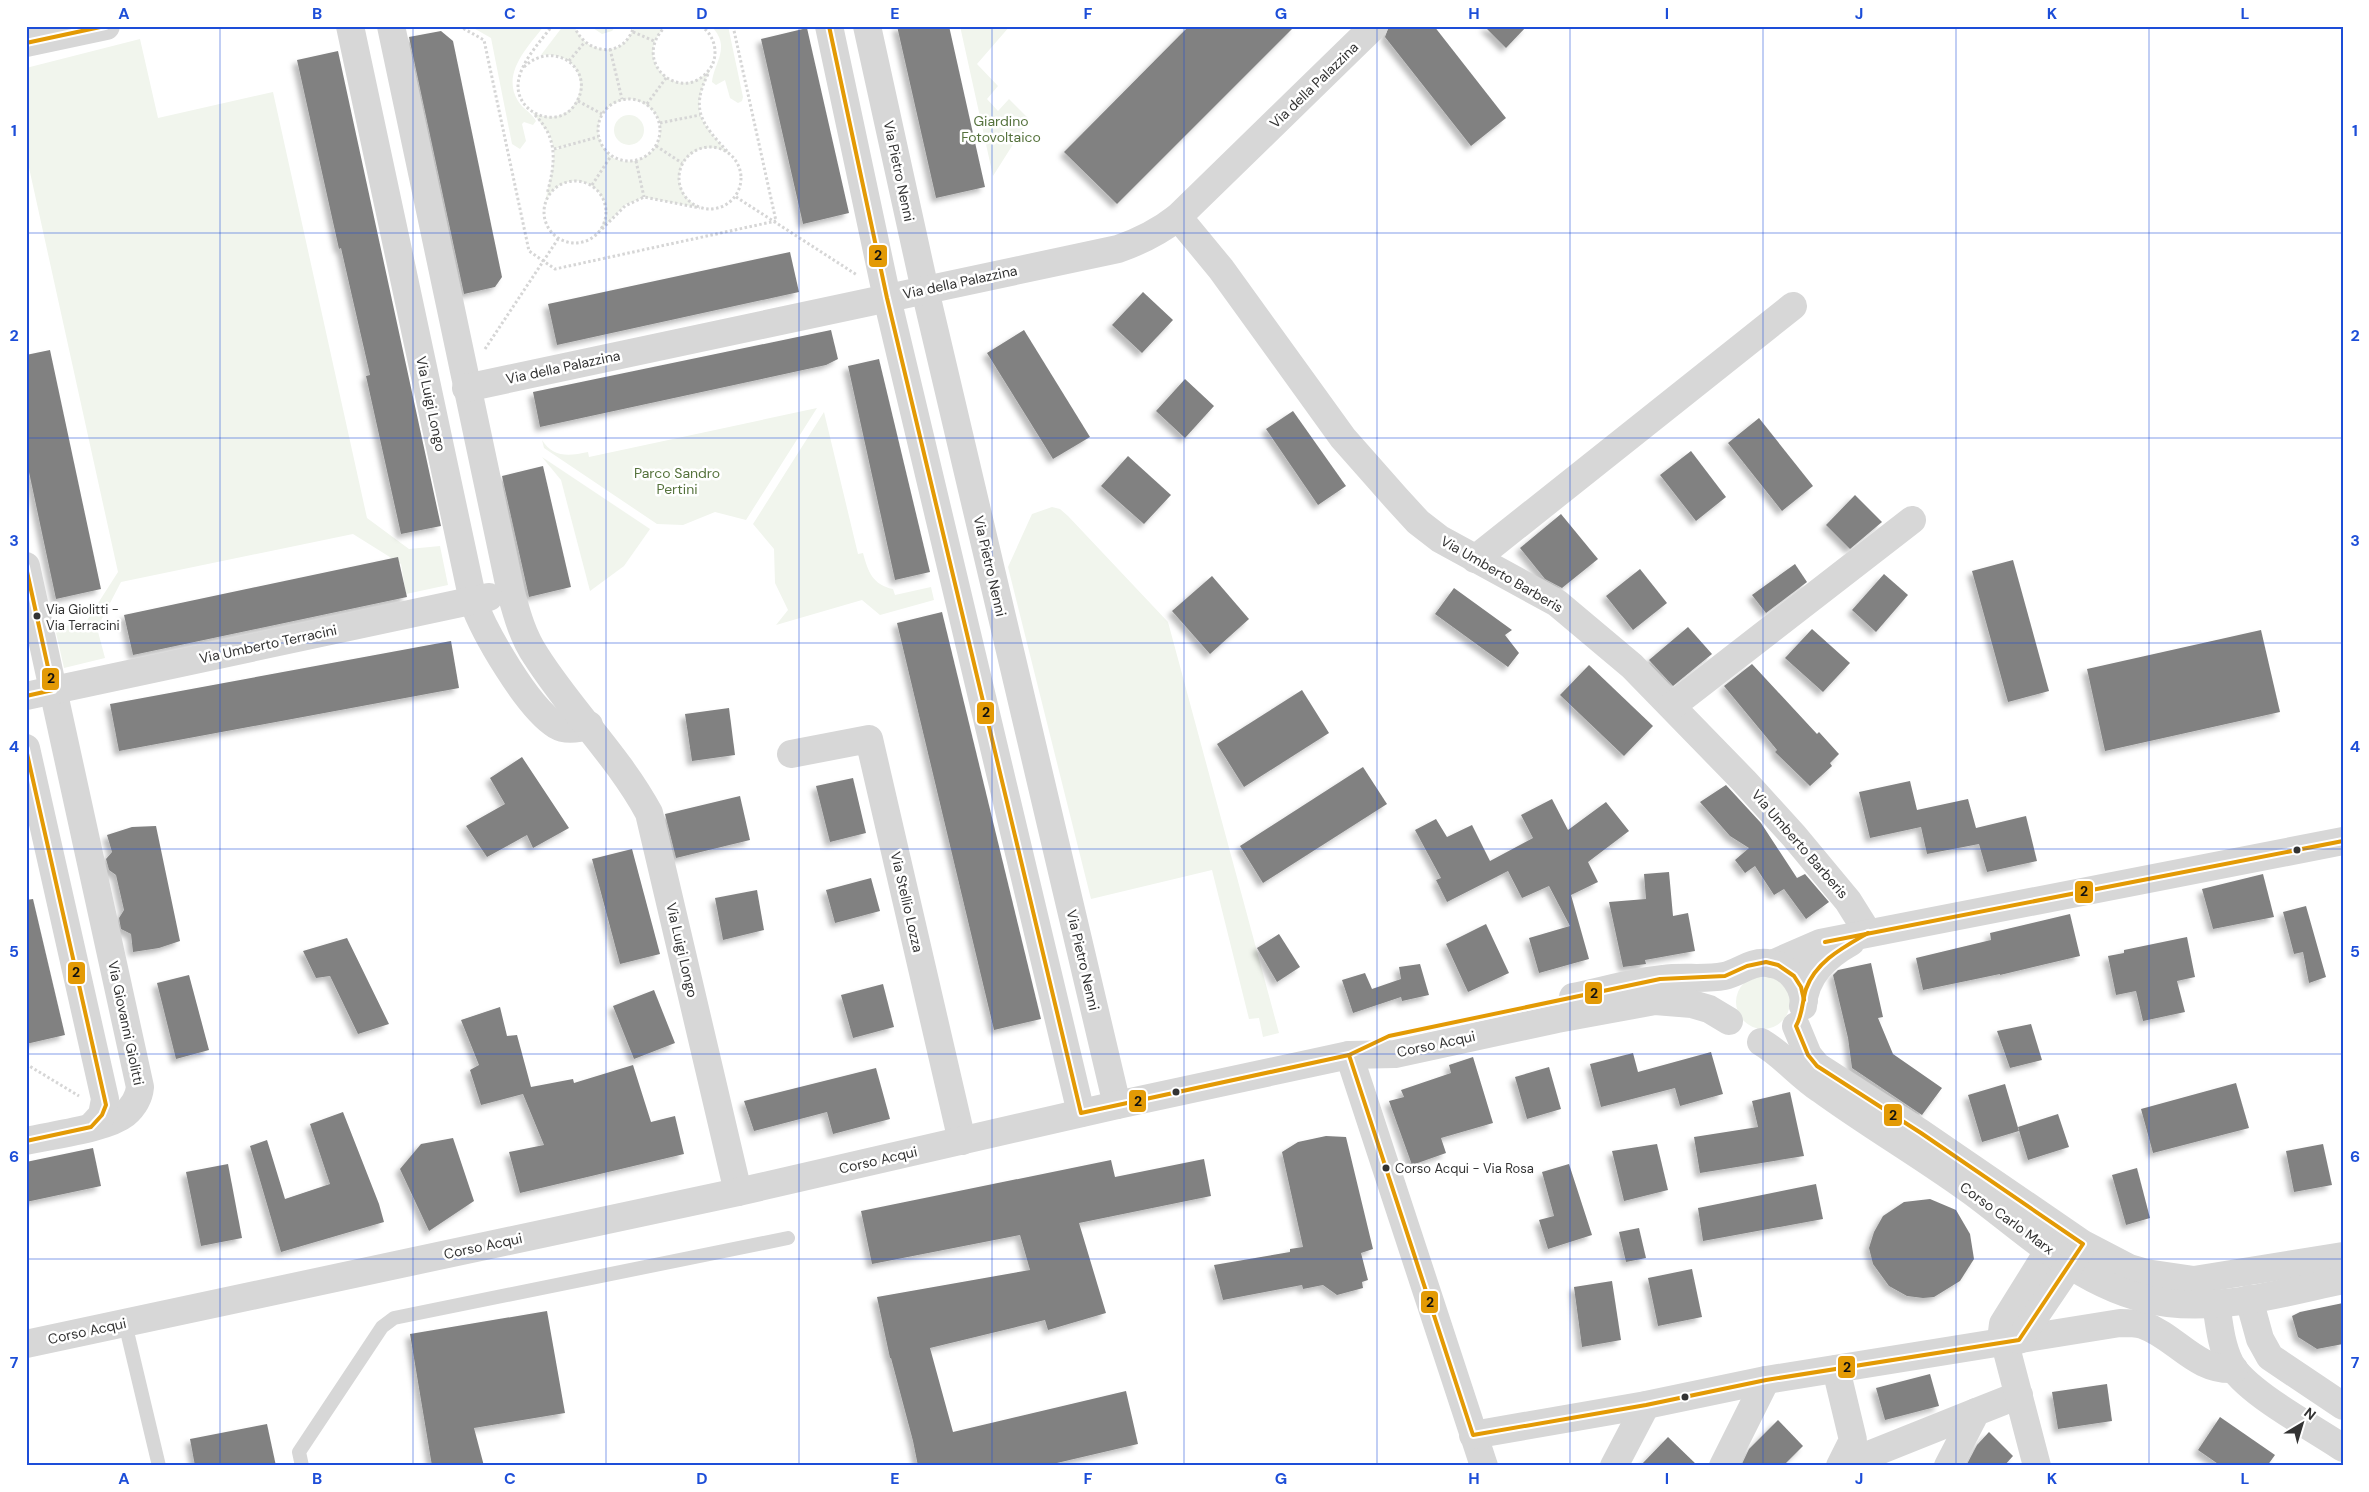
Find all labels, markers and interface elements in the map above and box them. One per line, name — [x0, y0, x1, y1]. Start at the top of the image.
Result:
text: A — [118, 3, 130, 24]
text: B — [312, 3, 322, 24]
text: C — [504, 3, 516, 24]
text: D — [696, 3, 708, 24]
text: E — [890, 3, 900, 24]
text: F — [1084, 3, 1093, 24]
text: G — [1275, 3, 1287, 24]
text: H — [1468, 3, 1480, 24]
text: I — [1665, 3, 1669, 24]
text: J — [1855, 3, 1863, 24]
text: K — [2047, 3, 2058, 24]
text: L — [2241, 3, 2250, 24]
street label: Via della Palazzina — [1266, 38, 1362, 132]
park label: Giardino Fotovoltaico — [961, 112, 1041, 146]
street label: Via Pietro Nenni — [880, 119, 918, 223]
text: 1 — [11, 120, 17, 141]
text: 1 — [2352, 120, 2358, 141]
line badge: 2 — [868, 244, 888, 268]
text: 2 — [874, 246, 882, 264]
street label: Via della Palazzina — [901, 261, 1019, 303]
text: 2 — [9, 325, 19, 346]
text: 2 — [2350, 325, 2360, 346]
street label: Via della Palazzina — [504, 346, 622, 388]
street label: Via Luigi Longo — [412, 355, 450, 453]
park label: Parco Sandro Pertini — [634, 464, 720, 498]
street label: Via Pietro Nenni — [970, 514, 1010, 618]
text: 3 — [9, 530, 19, 551]
text: 3 — [2350, 530, 2360, 551]
street label: Via Umberto Barberis — [1438, 532, 1566, 616]
place label: Via Giolitti - Via Terracini — [46, 601, 120, 634]
marker: Via Giolitti - Via Terracini — [32, 611, 42, 621]
street label: Via Umberto Terracini — [198, 621, 338, 667]
line badge: 2 — [41, 667, 60, 691]
text: 2 — [47, 669, 55, 687]
line badge: 2 — [976, 701, 995, 725]
text: 2 — [982, 703, 990, 721]
text: 4 — [9, 736, 19, 757]
text: 4 — [2350, 736, 2360, 757]
street label: Via Umberto Barberis — [1748, 786, 1852, 902]
unlabelled marker — [2292, 845, 2302, 855]
street label: Via Stellio Lozza — [887, 850, 927, 954]
line badge: 2 — [2074, 880, 2094, 904]
text: 2 — [2080, 882, 2088, 900]
street label: Via Luigi Longo — [662, 901, 702, 999]
street label: Via Pietro Nenni — [1063, 908, 1103, 1012]
text: 5 — [9, 941, 19, 962]
text: 5 — [2350, 941, 2360, 962]
street label: Via Giovanni Giolitti — [104, 959, 148, 1087]
line badge: 2 — [67, 961, 86, 985]
text: 2 — [72, 963, 80, 981]
line badge: 2 — [1584, 981, 1603, 1005]
text: 2 — [1590, 984, 1598, 1002]
street label: Corso Acqui — [1395, 1027, 1477, 1061]
unlabelled marker — [1171, 1087, 1181, 1097]
line badge: 2 — [1128, 1089, 1147, 1113]
text: 2 — [1134, 1092, 1142, 1110]
line badge: 2 — [1883, 1103, 1903, 1127]
text: 2 — [1889, 1106, 1897, 1124]
street label: Corso Acqui — [837, 1142, 919, 1178]
text: 6 — [9, 1146, 19, 1167]
text: 6 — [2350, 1146, 2360, 1167]
place label: Corso Acqui - Via Rosa — [1395, 1160, 1534, 1177]
marker: Corso Acqui - Via Rosa — [1381, 1163, 1391, 1173]
street label: Corso Carlo Marx — [1956, 1178, 2058, 1258]
street label: Corso Acqui — [442, 1229, 524, 1263]
line badge: 2 — [1420, 1290, 1439, 1314]
text: 2 — [1426, 1293, 1434, 1311]
street label: Corso Acqui — [46, 1314, 128, 1348]
text: 7 — [10, 1352, 19, 1373]
text: 7 — [2351, 1352, 2360, 1373]
line badge: 2 — [1837, 1355, 1856, 1379]
text: 2 — [1843, 1358, 1851, 1376]
unlabelled marker — [1680, 1392, 1690, 1402]
north arrow — [2276, 1400, 2326, 1450]
text: N — [2300, 1404, 2320, 1424]
text: A — [118, 1468, 130, 1489]
text: B — [312, 1468, 322, 1489]
text: C — [504, 1468, 516, 1489]
text: D — [696, 1468, 708, 1489]
text: E — [890, 1468, 900, 1489]
text: F — [1084, 1468, 1093, 1489]
text: G — [1275, 1468, 1287, 1489]
text: H — [1468, 1468, 1480, 1489]
text: I — [1665, 1468, 1669, 1489]
text: J — [1855, 1468, 1863, 1489]
text: K — [2047, 1468, 2058, 1489]
text: L — [2241, 1468, 2250, 1489]

